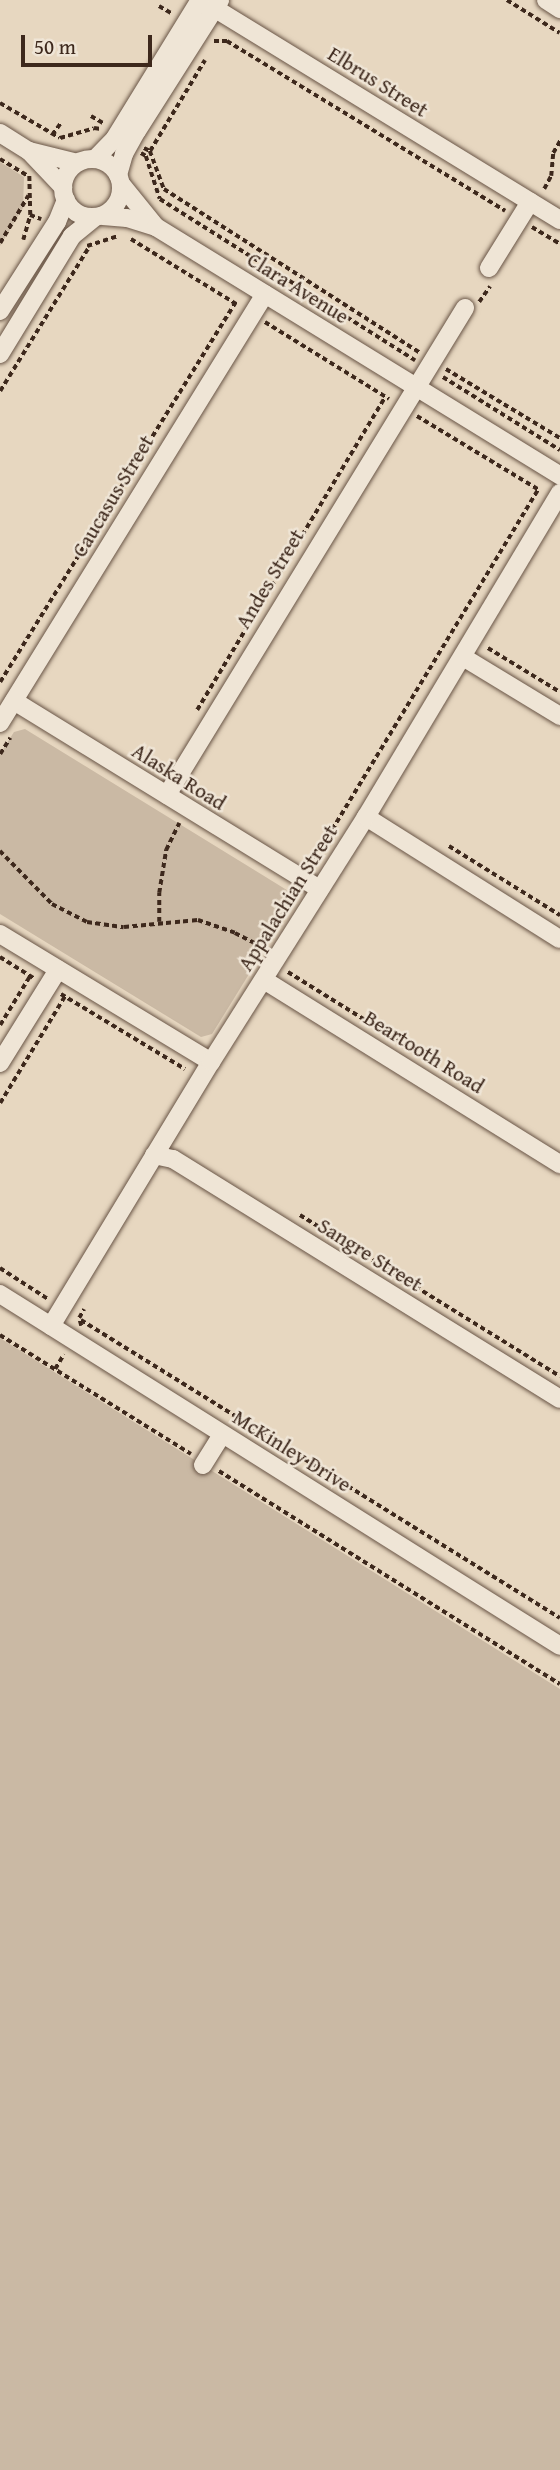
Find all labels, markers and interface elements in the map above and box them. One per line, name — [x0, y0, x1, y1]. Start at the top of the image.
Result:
scale bar — [24, 21, 156, 65]
text: 50 m — [34, 31, 76, 62]
street label: Elbrus Street — [323, 41, 433, 123]
street label: Clara Avenue — [243, 247, 353, 329]
street label: Caucasus Street — [67, 430, 159, 562]
street label: Andes Street — [230, 525, 310, 633]
street label: Alaska Road — [127, 738, 231, 816]
street label: Appalachian Street — [233, 820, 343, 976]
street label: Beartooth Road — [359, 1005, 489, 1099]
street label: Sangre Street — [313, 1213, 427, 1297]
street label: McKinley Drive — [228, 1405, 356, 1497]

